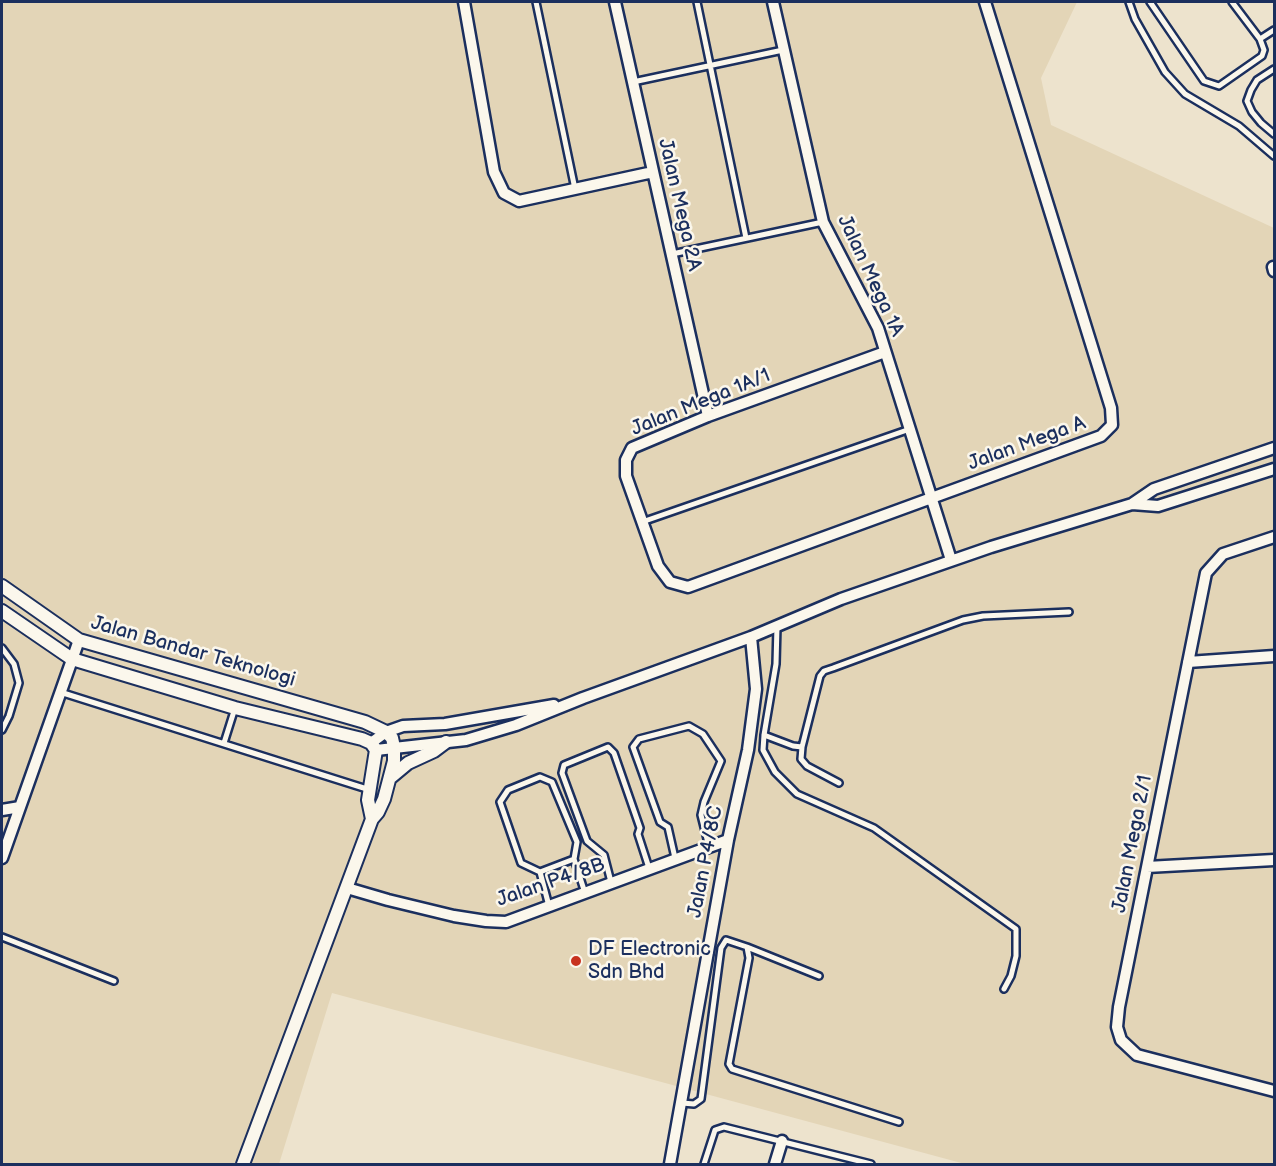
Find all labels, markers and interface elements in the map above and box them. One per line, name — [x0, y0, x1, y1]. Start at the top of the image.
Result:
street label: Jalan Mega 2A — [652, 136, 706, 274]
street label: Jalan Mega 1A — [831, 212, 909, 340]
street label: Jalan Mega 1A/1 — [628, 364, 774, 442]
street label: Jalan Mega A — [965, 412, 1089, 476]
street label: Jalan Bandar Teknologi — [88, 611, 298, 693]
street label: Jalan Mega 2/1 — [1108, 773, 1158, 915]
street label: Jalan P4/8C — [683, 804, 729, 920]
street label: Jalan P4/8B — [494, 853, 608, 913]
place label: DF Electronic Sdn Bhd — [588, 938, 711, 985]
marker: DF Electronic Sdn Bhd — [569, 954, 583, 968]

